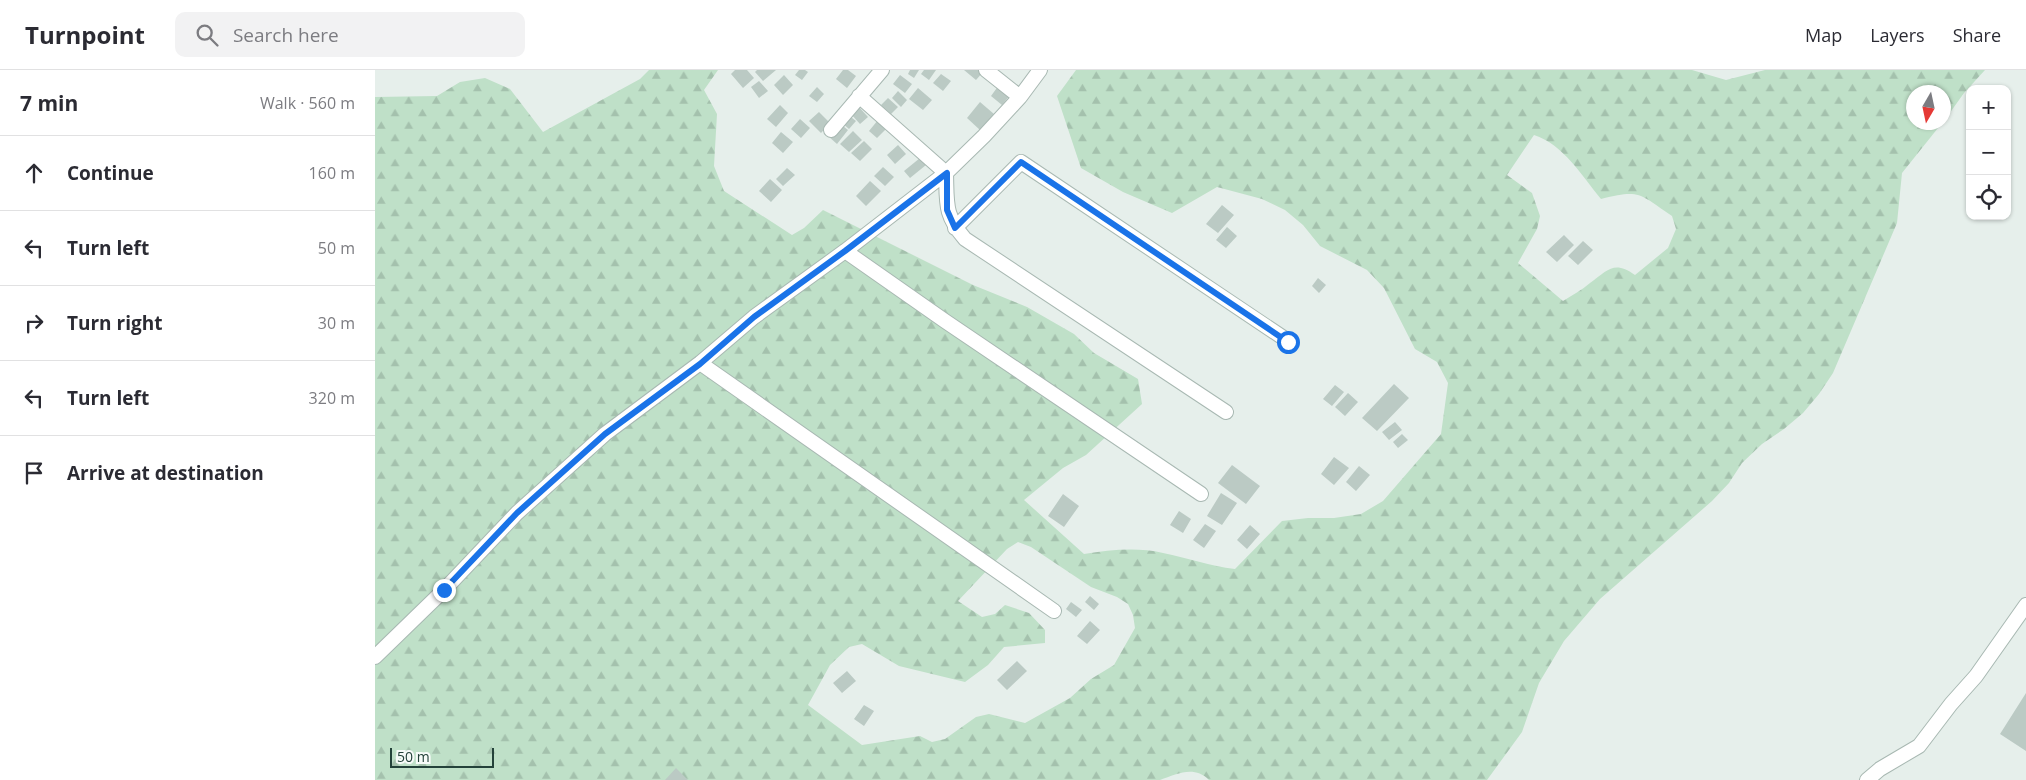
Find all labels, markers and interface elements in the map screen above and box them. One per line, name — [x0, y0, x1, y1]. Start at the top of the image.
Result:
search box — [175, 12, 525, 57]
text: Turnpoint — [25, 18, 145, 51]
icon: search — [193, 21, 221, 49]
text: Search here — [233, 22, 339, 48]
text: Map — [1805, 23, 1842, 47]
text: Layers — [1870, 23, 1925, 47]
text: Share — [1953, 23, 2001, 47]
north arrow — [1906, 85, 1951, 130]
map controls — [1966, 85, 2011, 220]
button: + — [1966, 85, 2011, 130]
text: 7 min — [20, 89, 78, 117]
text: Walk · 560 m — [260, 92, 355, 114]
button: − — [1966, 130, 2011, 175]
icon: ahead — [20, 159, 48, 187]
text: Continue — [67, 160, 154, 186]
text: 160 m — [309, 162, 355, 184]
button: locate — [1966, 175, 2011, 220]
icon: left — [20, 234, 48, 262]
text: Turn left — [67, 235, 149, 261]
text: 50 m — [318, 237, 355, 259]
icon: right — [20, 309, 48, 337]
text: Turn right — [67, 310, 162, 336]
text: 30 m — [318, 312, 355, 334]
route start — [1277, 331, 1300, 354]
icon: left — [20, 384, 48, 412]
text: Turn left — [67, 385, 149, 411]
text: 320 m — [309, 387, 355, 409]
icon: arrive — [20, 459, 48, 487]
text: Arrive at destination — [67, 460, 264, 486]
route end — [433, 579, 456, 602]
scale bar — [390, 745, 494, 768]
text: 50 m — [397, 747, 430, 766]

